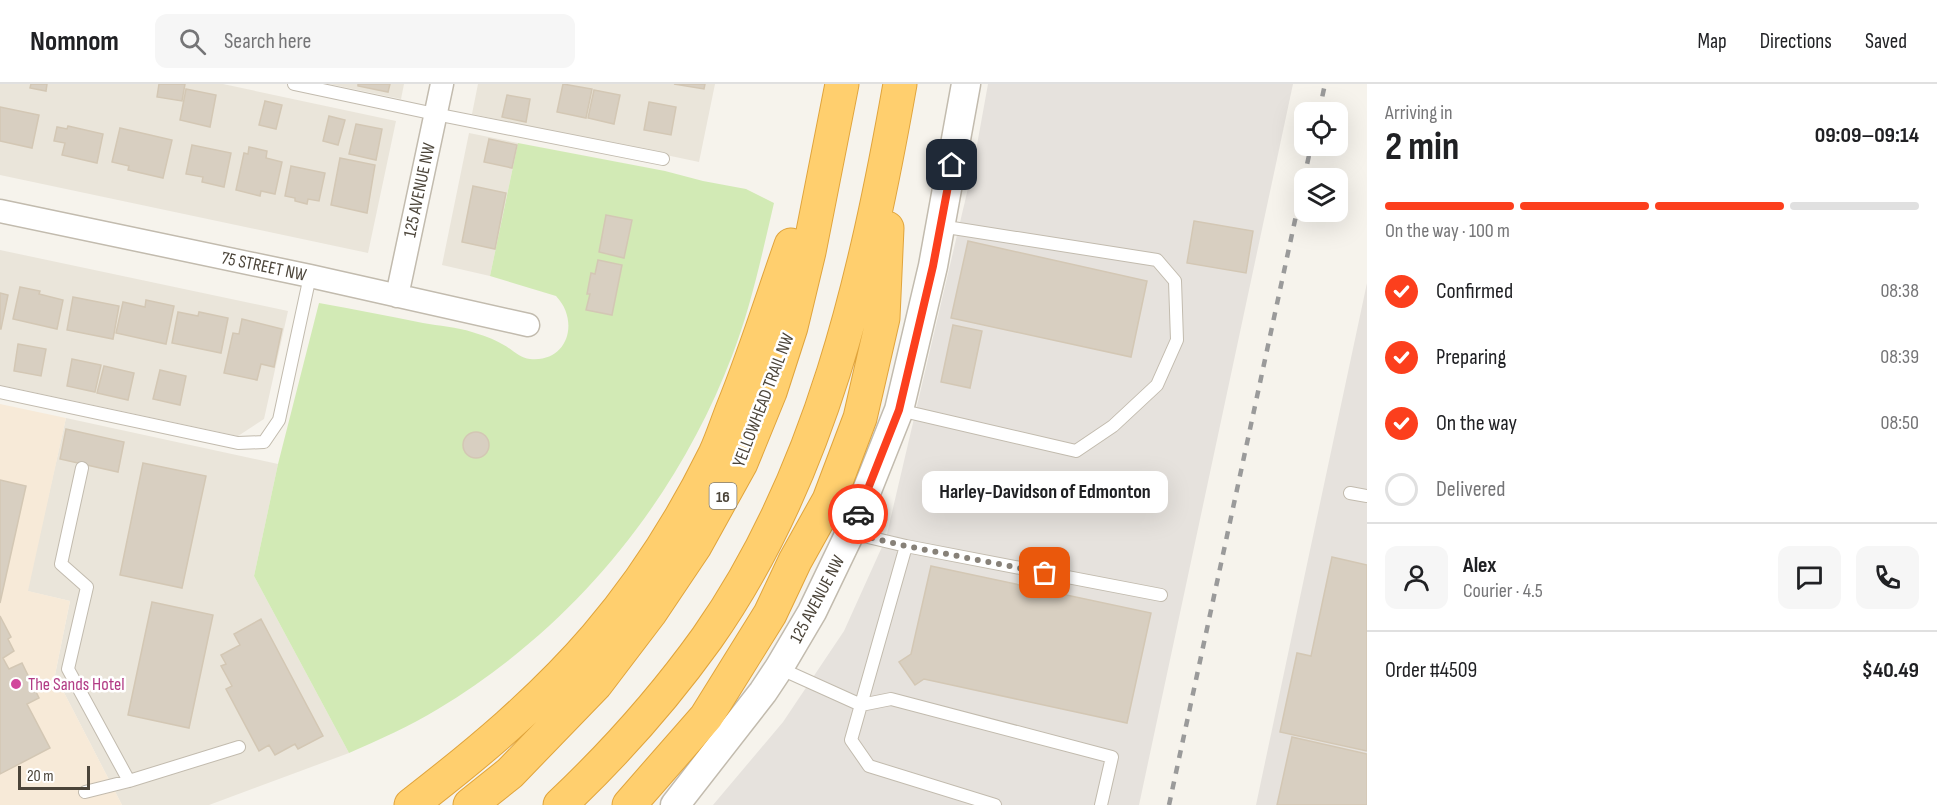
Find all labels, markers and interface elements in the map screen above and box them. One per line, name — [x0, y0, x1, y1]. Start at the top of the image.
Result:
search box — [155, 14, 575, 68]
text: Nomnom — [30, 25, 119, 58]
icon: search — [176, 25, 209, 58]
text: Search here — [224, 28, 311, 55]
text: Map — [1697, 29, 1727, 54]
text: Directions — [1760, 29, 1832, 54]
text: Saved — [1865, 29, 1907, 54]
text: Arriving in — [1385, 101, 1453, 125]
map controls — [1294, 102, 1348, 222]
button: locate — [1294, 102, 1348, 156]
text: 09:09–09:14 — [1815, 122, 1919, 149]
text: 2 min — [1385, 124, 1459, 171]
pin — [926, 139, 977, 190]
street label: 125 AVENUE NW — [399, 141, 440, 239]
icon: home — [935, 148, 968, 181]
button: layers — [1294, 168, 1348, 222]
text: On the way · 100 m — [1385, 219, 1510, 243]
street label: 75 STREET NW — [219, 247, 309, 286]
icon: check — [1385, 275, 1418, 308]
text: Confirmed — [1436, 278, 1513, 305]
text: 08:38 — [1880, 279, 1919, 303]
street label: YELLOWHEAD TRAIL NW — [728, 330, 799, 470]
icon: check — [1385, 341, 1418, 374]
text: Preparing — [1436, 344, 1506, 371]
text: 08:39 — [1880, 345, 1919, 369]
icon: check — [1385, 407, 1418, 440]
text: On the way — [1436, 410, 1517, 437]
text: 08:50 — [1881, 411, 1919, 435]
callout: Harley-Davidson of Edmonton — [922, 471, 1168, 513]
text: Delivered — [1436, 476, 1505, 503]
text: Harley-Davidson of Edmonton — [939, 480, 1151, 504]
road number: 16 — [710, 483, 736, 509]
courier — [828, 484, 888, 544]
icon: car — [842, 498, 875, 531]
button: person — [1385, 546, 1448, 609]
button: chat — [1778, 546, 1841, 609]
button: phone — [1856, 546, 1919, 609]
pin — [1019, 547, 1070, 598]
street label: 125 AVENUE NW — [786, 552, 849, 647]
text: Alex — [1463, 552, 1496, 579]
icon: bag — [1028, 556, 1061, 589]
text: Courier · 4.5 — [1463, 579, 1543, 603]
text: Order #4509 — [1385, 657, 1477, 684]
text: $40.49 — [1862, 657, 1919, 684]
place label: The Sands Hotel — [28, 674, 125, 695]
marker: The Sands Hotel — [9, 677, 23, 691]
scale bar — [18, 763, 90, 790]
text: 20 m — [27, 767, 54, 786]

